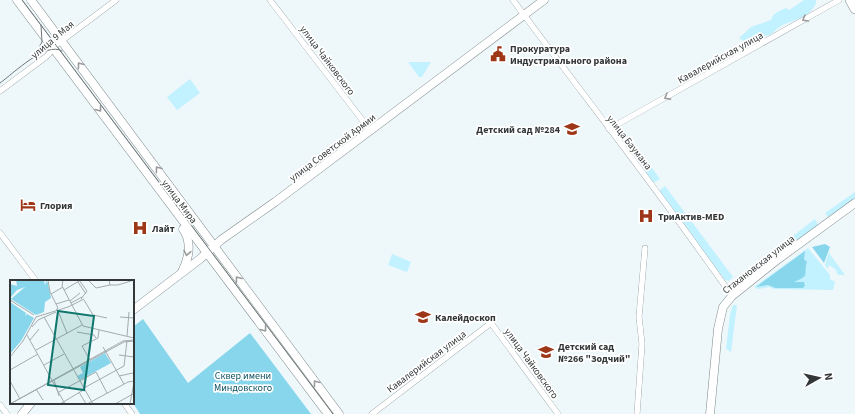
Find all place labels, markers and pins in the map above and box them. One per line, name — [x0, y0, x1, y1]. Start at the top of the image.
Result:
place label: Прокуратура Индустриального района — [510, 42, 627, 68]
public building icon: Прокуратура Индустриального района — [489, 45, 507, 63]
school or university icon: Детский сад №284 — [563, 120, 581, 138]
place label: Детский сад №284 — [476, 123, 561, 137]
hotel icon: Глория — [19, 196, 37, 214]
place label: Глория — [40, 199, 72, 213]
hospital icon: ТриАктив-MED — [637, 207, 655, 225]
place label: ТриАктив-MED — [658, 210, 724, 224]
hospital icon: Лайт — [131, 219, 149, 237]
place label: Лайт — [151, 222, 175, 236]
school or university icon: Калейдоскоп — [414, 308, 432, 326]
place label: Калейдоскоп — [435, 311, 496, 325]
place label: Детский сад №266 "Зодчий" — [558, 340, 630, 366]
school or university icon: Детский сад №266 "Зодчий" — [537, 343, 555, 361]

